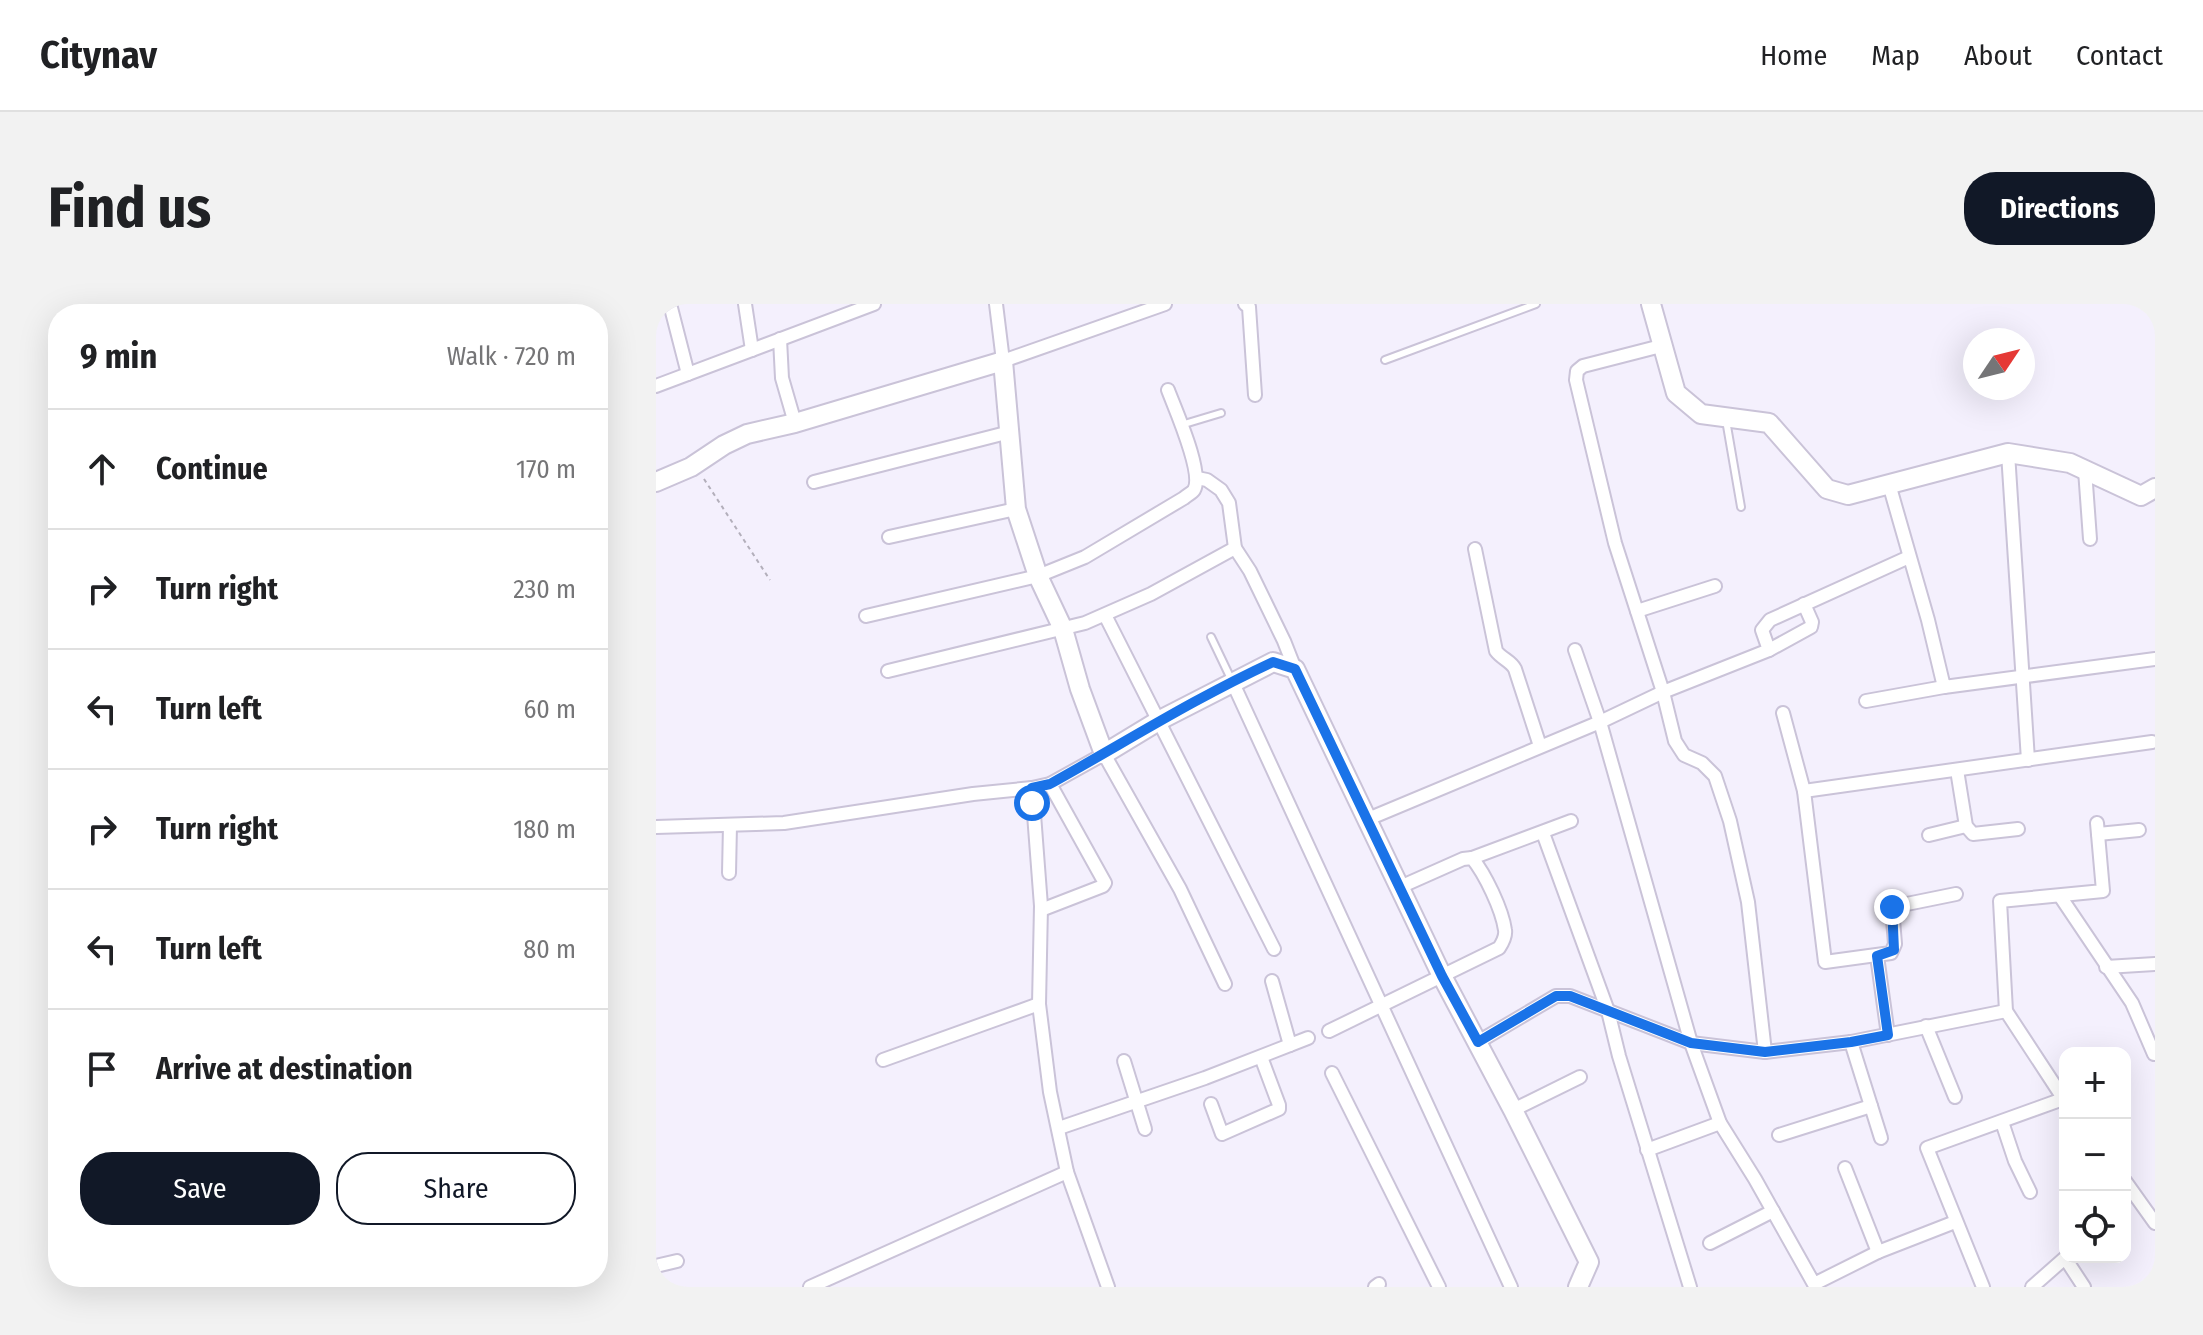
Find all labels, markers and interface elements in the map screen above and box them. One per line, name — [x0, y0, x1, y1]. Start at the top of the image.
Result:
text: Citynav — [40, 32, 157, 78]
text: Home — [1760, 39, 1827, 72]
text: Map — [1871, 39, 1920, 72]
text: About — [1964, 39, 2032, 72]
text: Contact — [2076, 39, 2163, 72]
button: Directions — [1964, 172, 2155, 245]
text: Find us — [48, 175, 211, 242]
north arrow — [1963, 328, 2035, 400]
text: 9 min — [80, 336, 157, 377]
text: Walk · 720 m — [447, 341, 576, 372]
icon: ahead — [80, 447, 124, 491]
text: Continue — [156, 451, 268, 487]
text: 170 m — [516, 454, 576, 485]
icon: right — [80, 567, 124, 611]
text: Turn right — [156, 571, 278, 607]
text: 230 m — [513, 574, 576, 605]
icon: left — [80, 687, 124, 731]
text: Turn left — [156, 691, 262, 727]
text: 60 m — [523, 694, 576, 725]
route start — [1014, 785, 1050, 821]
icon: right — [80, 807, 124, 851]
text: Turn right — [156, 811, 278, 847]
text: 180 m — [513, 814, 576, 845]
route end — [1874, 889, 1910, 925]
icon: left — [80, 927, 124, 971]
text: Turn left — [156, 931, 262, 967]
text: 80 m — [523, 934, 576, 965]
icon: arrive — [80, 1047, 124, 1091]
map controls — [2059, 1047, 2131, 1263]
button: + — [2059, 1047, 2131, 1119]
text: Arrive at destination — [156, 1051, 413, 1087]
button: − — [2059, 1119, 2131, 1191]
button: Save — [80, 1152, 320, 1225]
button: Share — [336, 1152, 576, 1225]
button: locate — [2059, 1191, 2131, 1263]

